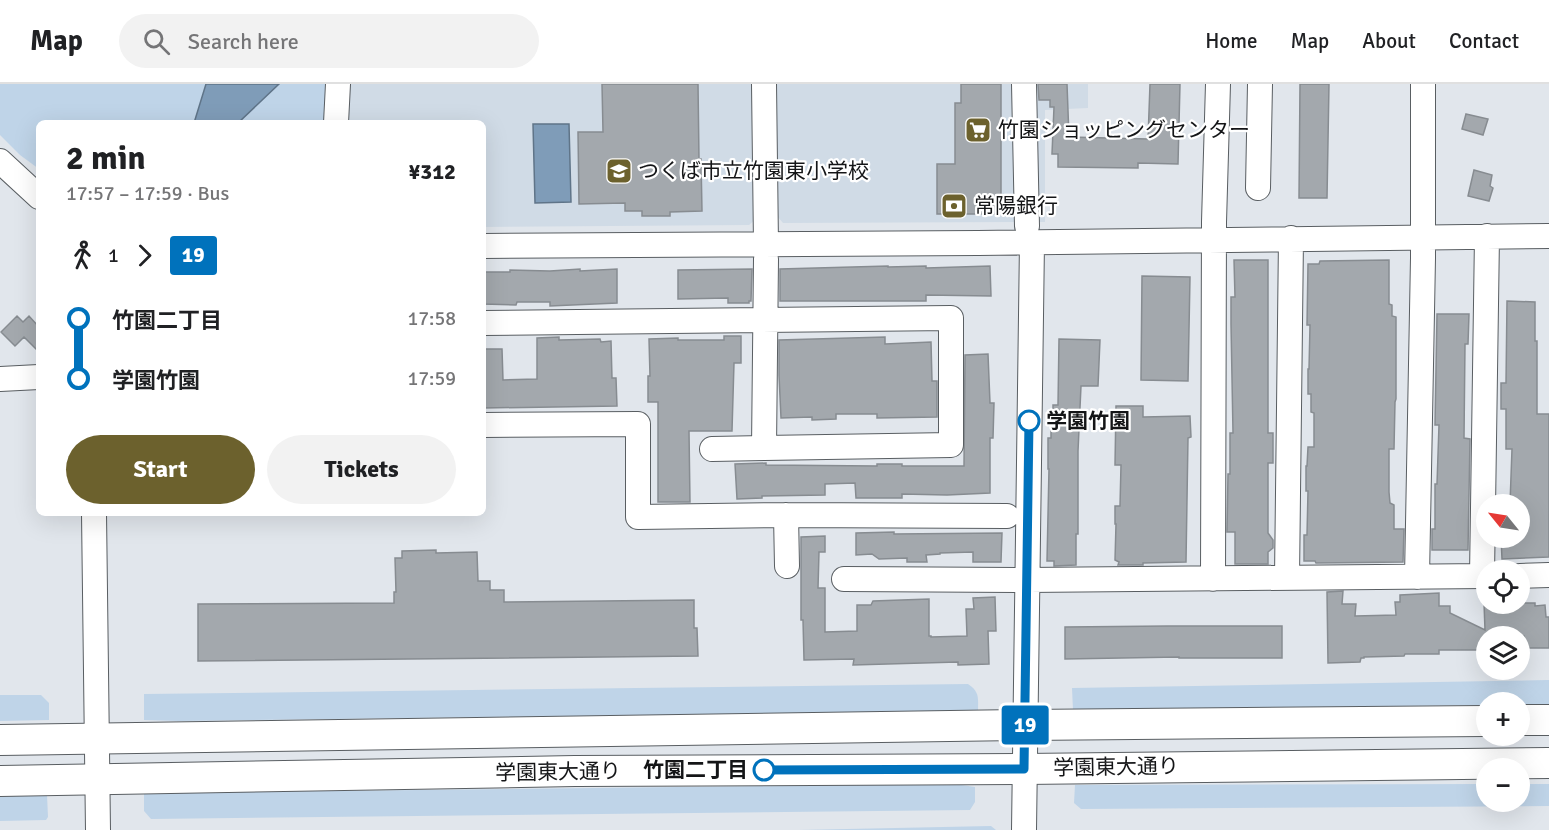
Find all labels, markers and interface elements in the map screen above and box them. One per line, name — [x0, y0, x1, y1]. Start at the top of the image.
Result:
search box — [119, 14, 539, 68]
text: Map — [30, 24, 83, 58]
icon: search — [140, 25, 173, 58]
text: Search here — [188, 28, 299, 55]
text: Home — [1205, 28, 1258, 54]
text: Map — [1291, 28, 1329, 54]
text: About — [1362, 28, 1416, 54]
text: Contact — [1449, 28, 1519, 54]
supermarket icon: 竹園ショッピングセンター — [963, 115, 993, 145]
place label: 竹園ショッピングセンター — [998, 117, 1250, 143]
text: 2 min — [66, 138, 146, 179]
school or university icon: つくば市立竹園東小学校 — [604, 156, 634, 186]
text: ¥312 — [408, 158, 456, 185]
place label: つくば市立竹園東小学校 — [638, 158, 869, 184]
text: 17:57 – 17:59 · Bus — [66, 181, 229, 206]
bank icon: 常陽銀行 — [939, 191, 969, 221]
place label: 常陽銀行 — [974, 193, 1058, 219]
icon: walk — [66, 239, 99, 272]
icon: forward — [128, 239, 161, 272]
text: 19 — [182, 242, 205, 268]
text: 1 — [108, 243, 119, 268]
text: 17:58 — [407, 306, 456, 331]
text: 竹園二丁目 — [112, 307, 222, 334]
text: 17:59 — [407, 366, 456, 391]
text: 学園竹園 — [112, 367, 200, 394]
place label: 学園竹園 — [1046, 408, 1130, 434]
marker: 学園竹園 — [1018, 410, 1040, 432]
button: Start — [66, 435, 255, 504]
button: Tickets — [267, 435, 456, 504]
north arrow — [1476, 494, 1530, 548]
map controls — [1476, 494, 1530, 812]
button: locate — [1476, 560, 1530, 614]
button: layers — [1476, 626, 1530, 680]
button: + — [1476, 692, 1530, 746]
line badge: 19 — [998, 706, 1052, 744]
text: 19 — [1014, 712, 1036, 738]
street label: 学園東大通り — [1053, 753, 1179, 781]
place label: 竹園二丁目 — [643, 757, 748, 783]
street label: 学園東大通り — [495, 758, 621, 786]
button: − — [1476, 758, 1530, 812]
marker: 竹園二丁目 — [753, 759, 775, 781]

